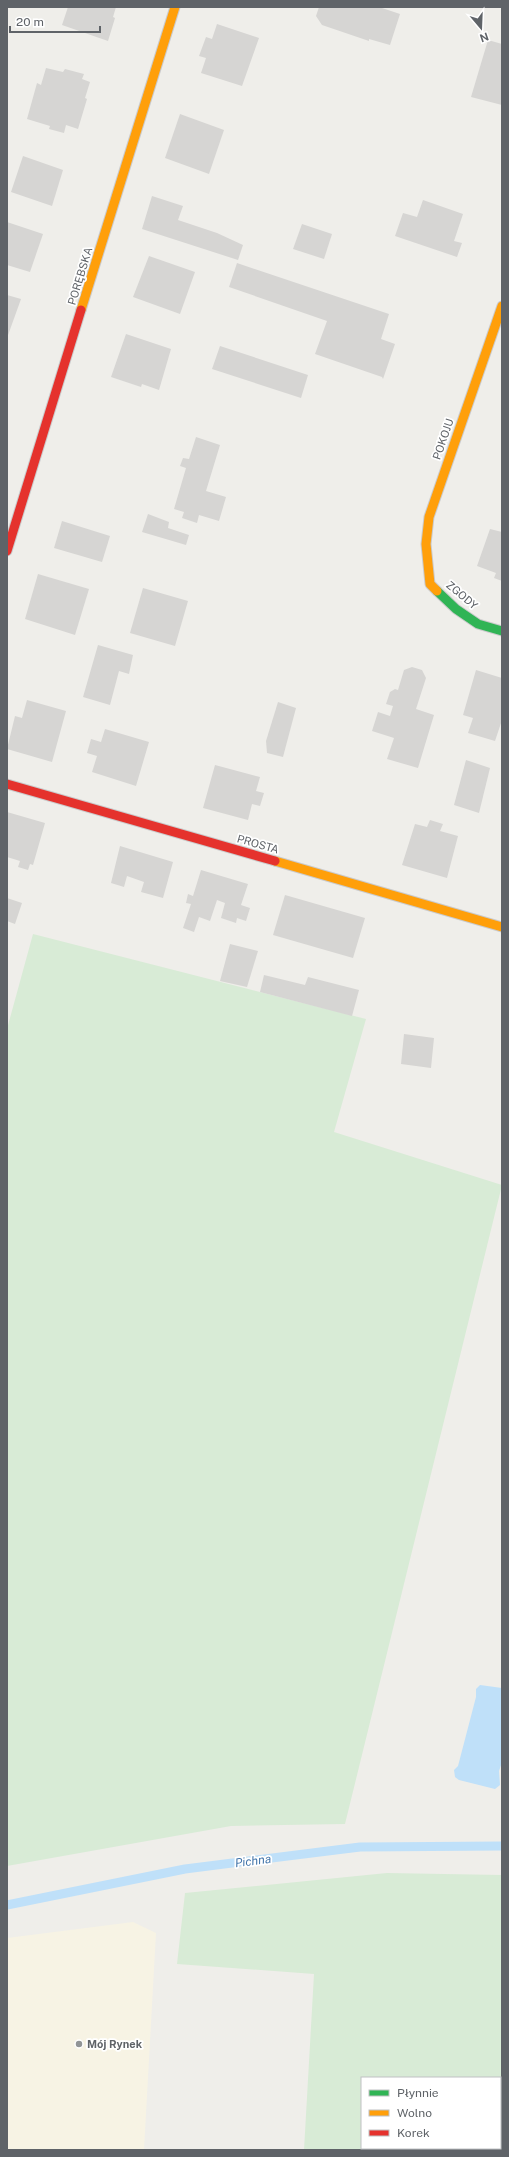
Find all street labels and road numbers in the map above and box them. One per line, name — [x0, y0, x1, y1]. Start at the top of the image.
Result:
street label: PORĘBSKA — [66, 246, 95, 306]
street label: POKOJU — [430, 417, 456, 461]
street label: ZGODY — [444, 579, 480, 612]
street label: PROSTA — [236, 832, 280, 856]

